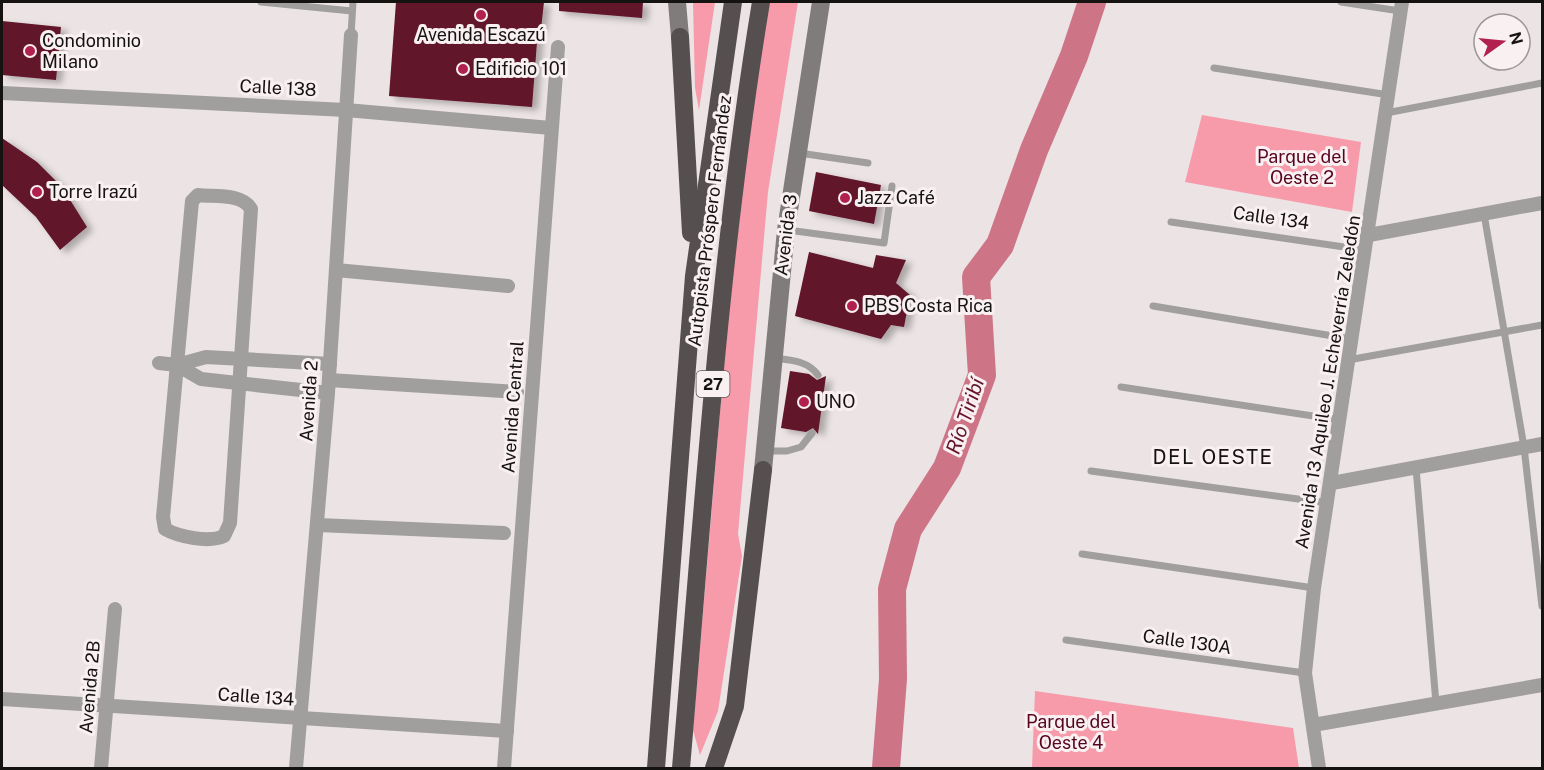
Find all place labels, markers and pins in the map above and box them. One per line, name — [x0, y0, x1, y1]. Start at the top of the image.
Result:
marker: Avenida Escazú — [474, 8, 488, 22]
place label: Avenida Escazú — [416, 24, 546, 45]
place label: Condominio Milano — [42, 30, 141, 72]
marker: Condominio Milano — [23, 44, 37, 58]
place label: Edificio 101 — [475, 58, 567, 79]
marker: Edificio 101 — [456, 62, 470, 76]
place label: Torre Irazú — [49, 181, 138, 202]
marker: Torre Irazú — [30, 185, 44, 199]
place label: Jazz Café — [857, 187, 935, 208]
marker: Jazz Café — [838, 191, 852, 205]
place label: PBS Costa Rica — [864, 295, 993, 316]
marker: PBS Costa Rica — [845, 299, 859, 313]
place label: UNO — [816, 391, 855, 412]
marker: UNO — [797, 395, 811, 409]

